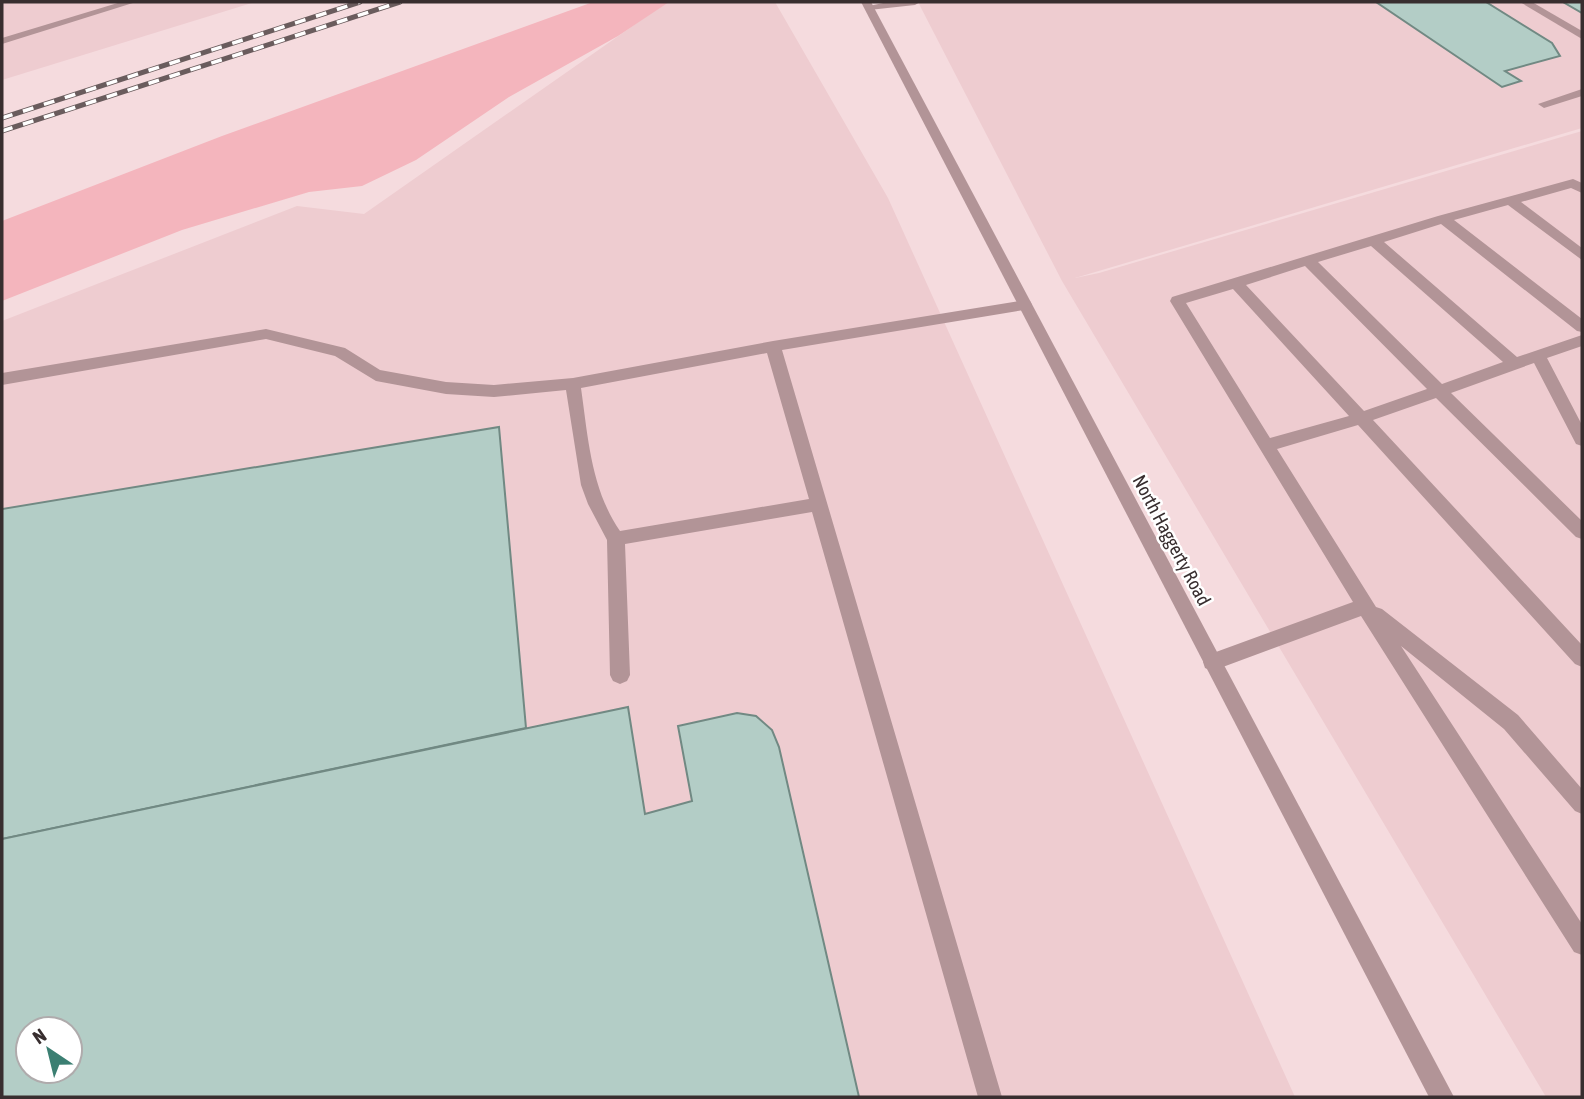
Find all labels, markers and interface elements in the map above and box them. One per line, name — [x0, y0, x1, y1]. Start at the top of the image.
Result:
street label: North Haggerty Road — [1128, 471, 1216, 609]
north arrow — [14, 1015, 84, 1085]
text: N — [28, 1024, 50, 1048]

